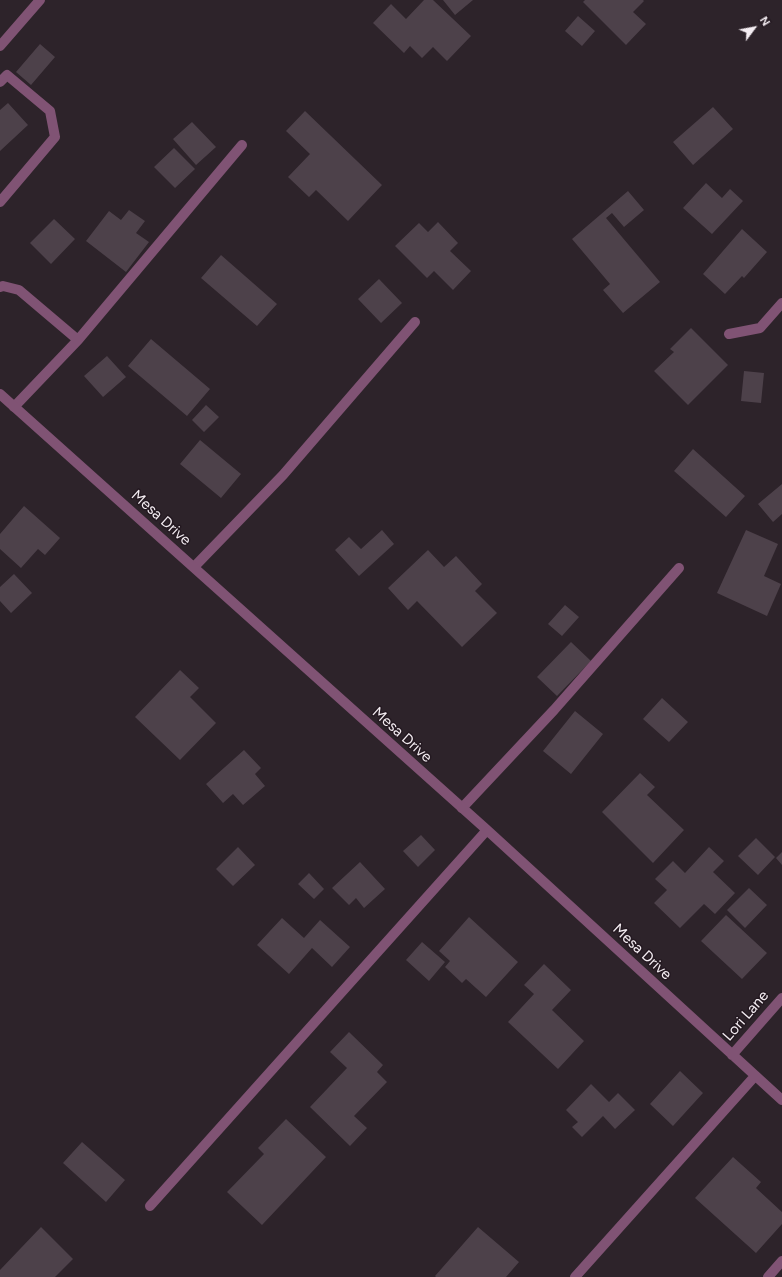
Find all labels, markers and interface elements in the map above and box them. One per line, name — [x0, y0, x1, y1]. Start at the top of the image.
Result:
north arrow — [734, 8, 774, 48]
text: N — [757, 14, 772, 28]
street label: Mesa Drive — [128, 487, 194, 549]
street label: Mesa Drive — [369, 704, 435, 766]
street label: Mesa Drive — [609, 920, 675, 984]
street label: Lori Lane — [719, 987, 773, 1045]

